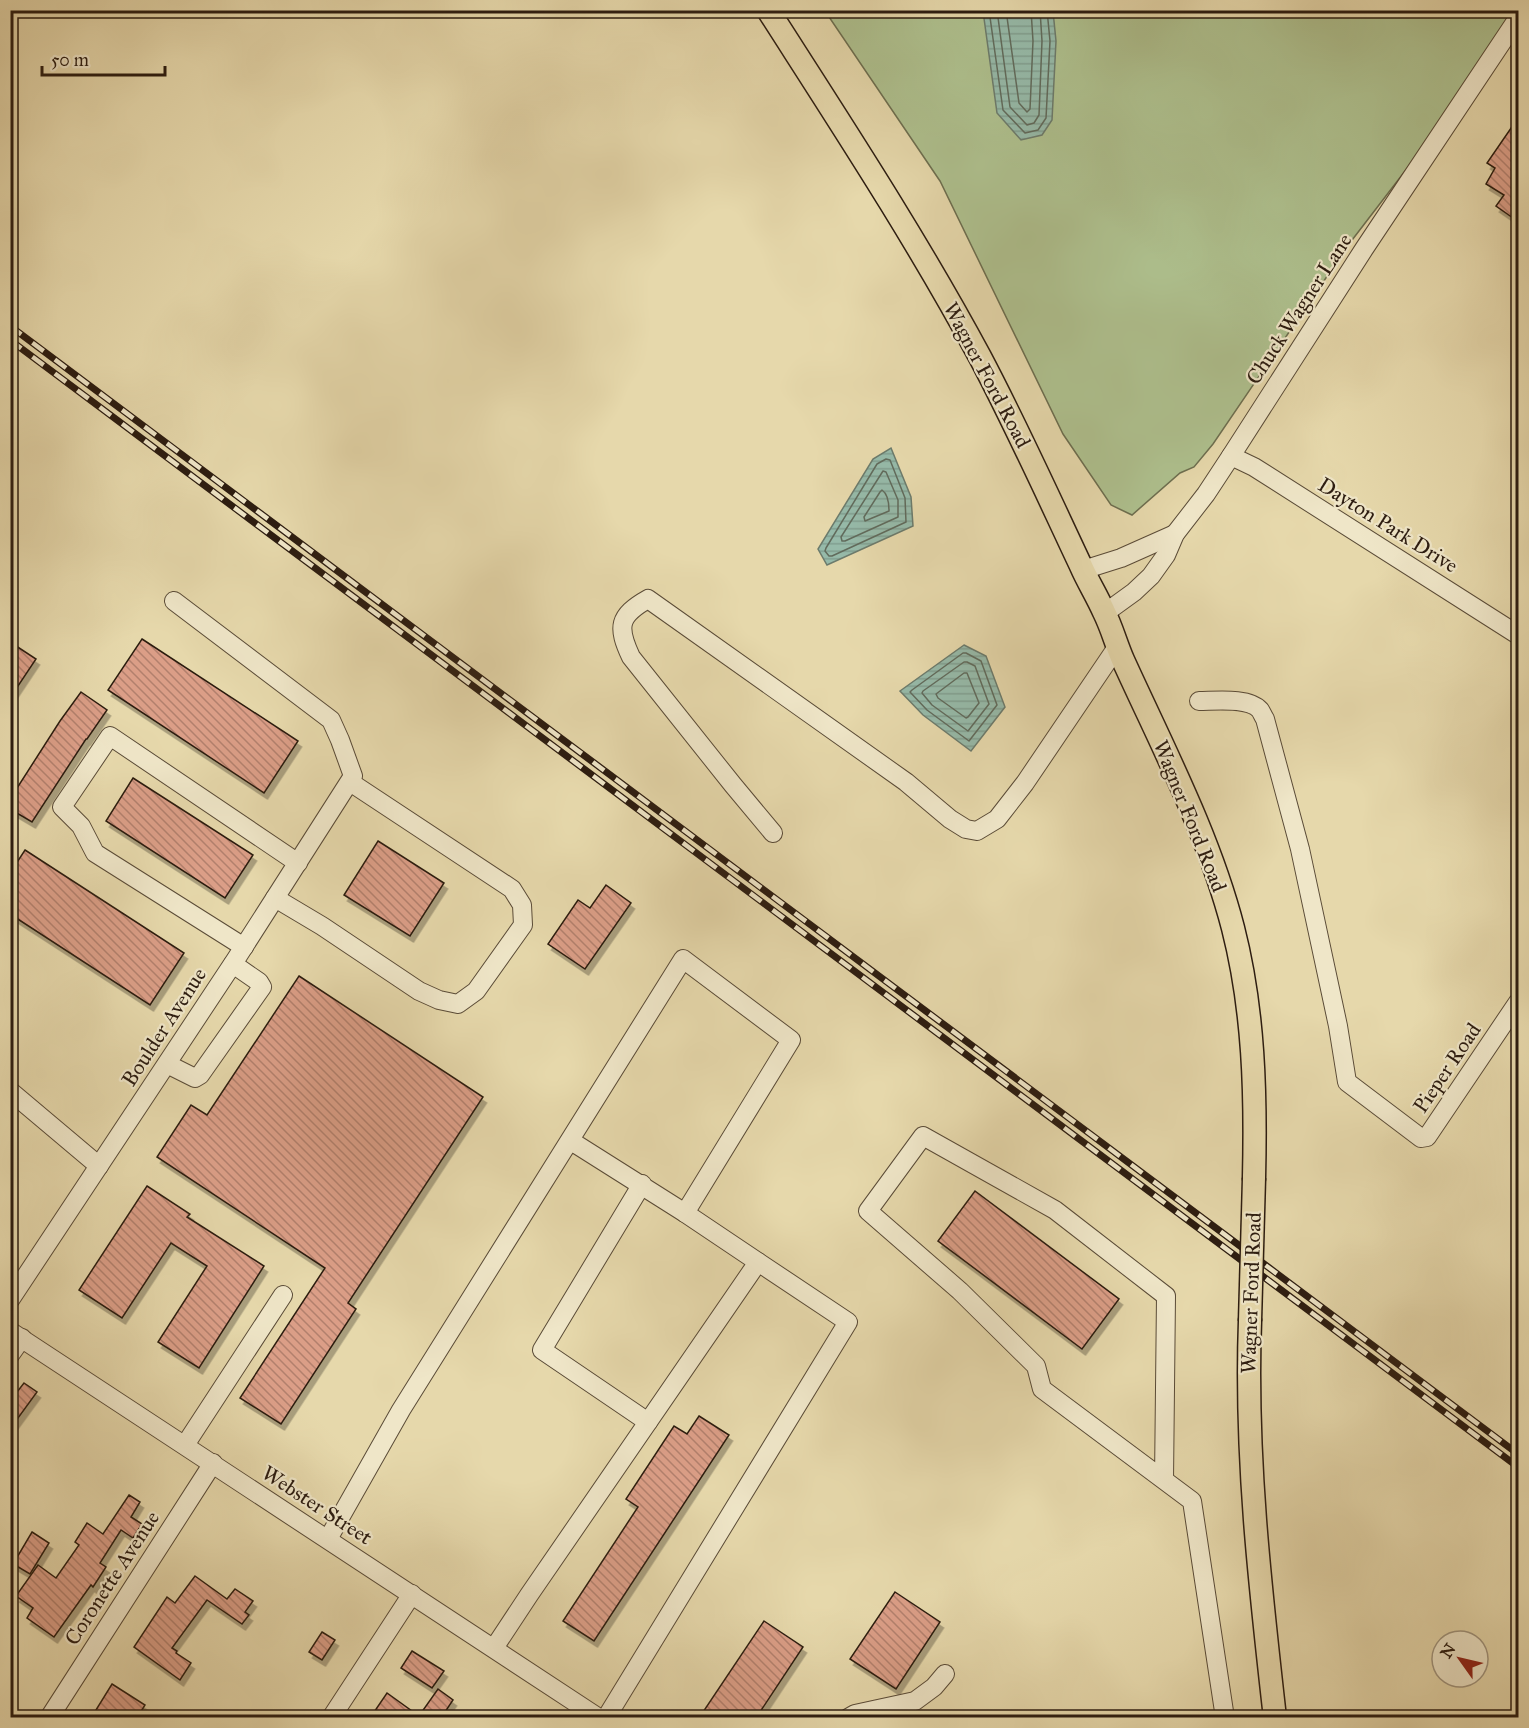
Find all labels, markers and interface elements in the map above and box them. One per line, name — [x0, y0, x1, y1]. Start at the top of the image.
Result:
scale bar — [42, 39, 165, 77]
text: 50 m — [51, 49, 89, 71]
street label: Chuck Wagner Lane — [1241, 228, 1358, 389]
street label: Wagner Ford Road — [938, 298, 1037, 453]
street label: Dayton Park Drive — [1313, 472, 1463, 579]
street label: Wagner Ford Road — [1148, 736, 1232, 896]
street label: Boulder Avenue — [116, 963, 212, 1091]
street label: Pieper Road — [1407, 1018, 1487, 1118]
street label: Wagner Ford Road — [1235, 1211, 1267, 1374]
street label: Webster Street — [257, 1460, 378, 1551]
street label: Coronette Avenue — [59, 1506, 165, 1650]
north arrow — [1430, 1629, 1490, 1689]
text: N — [1436, 1640, 1460, 1662]

